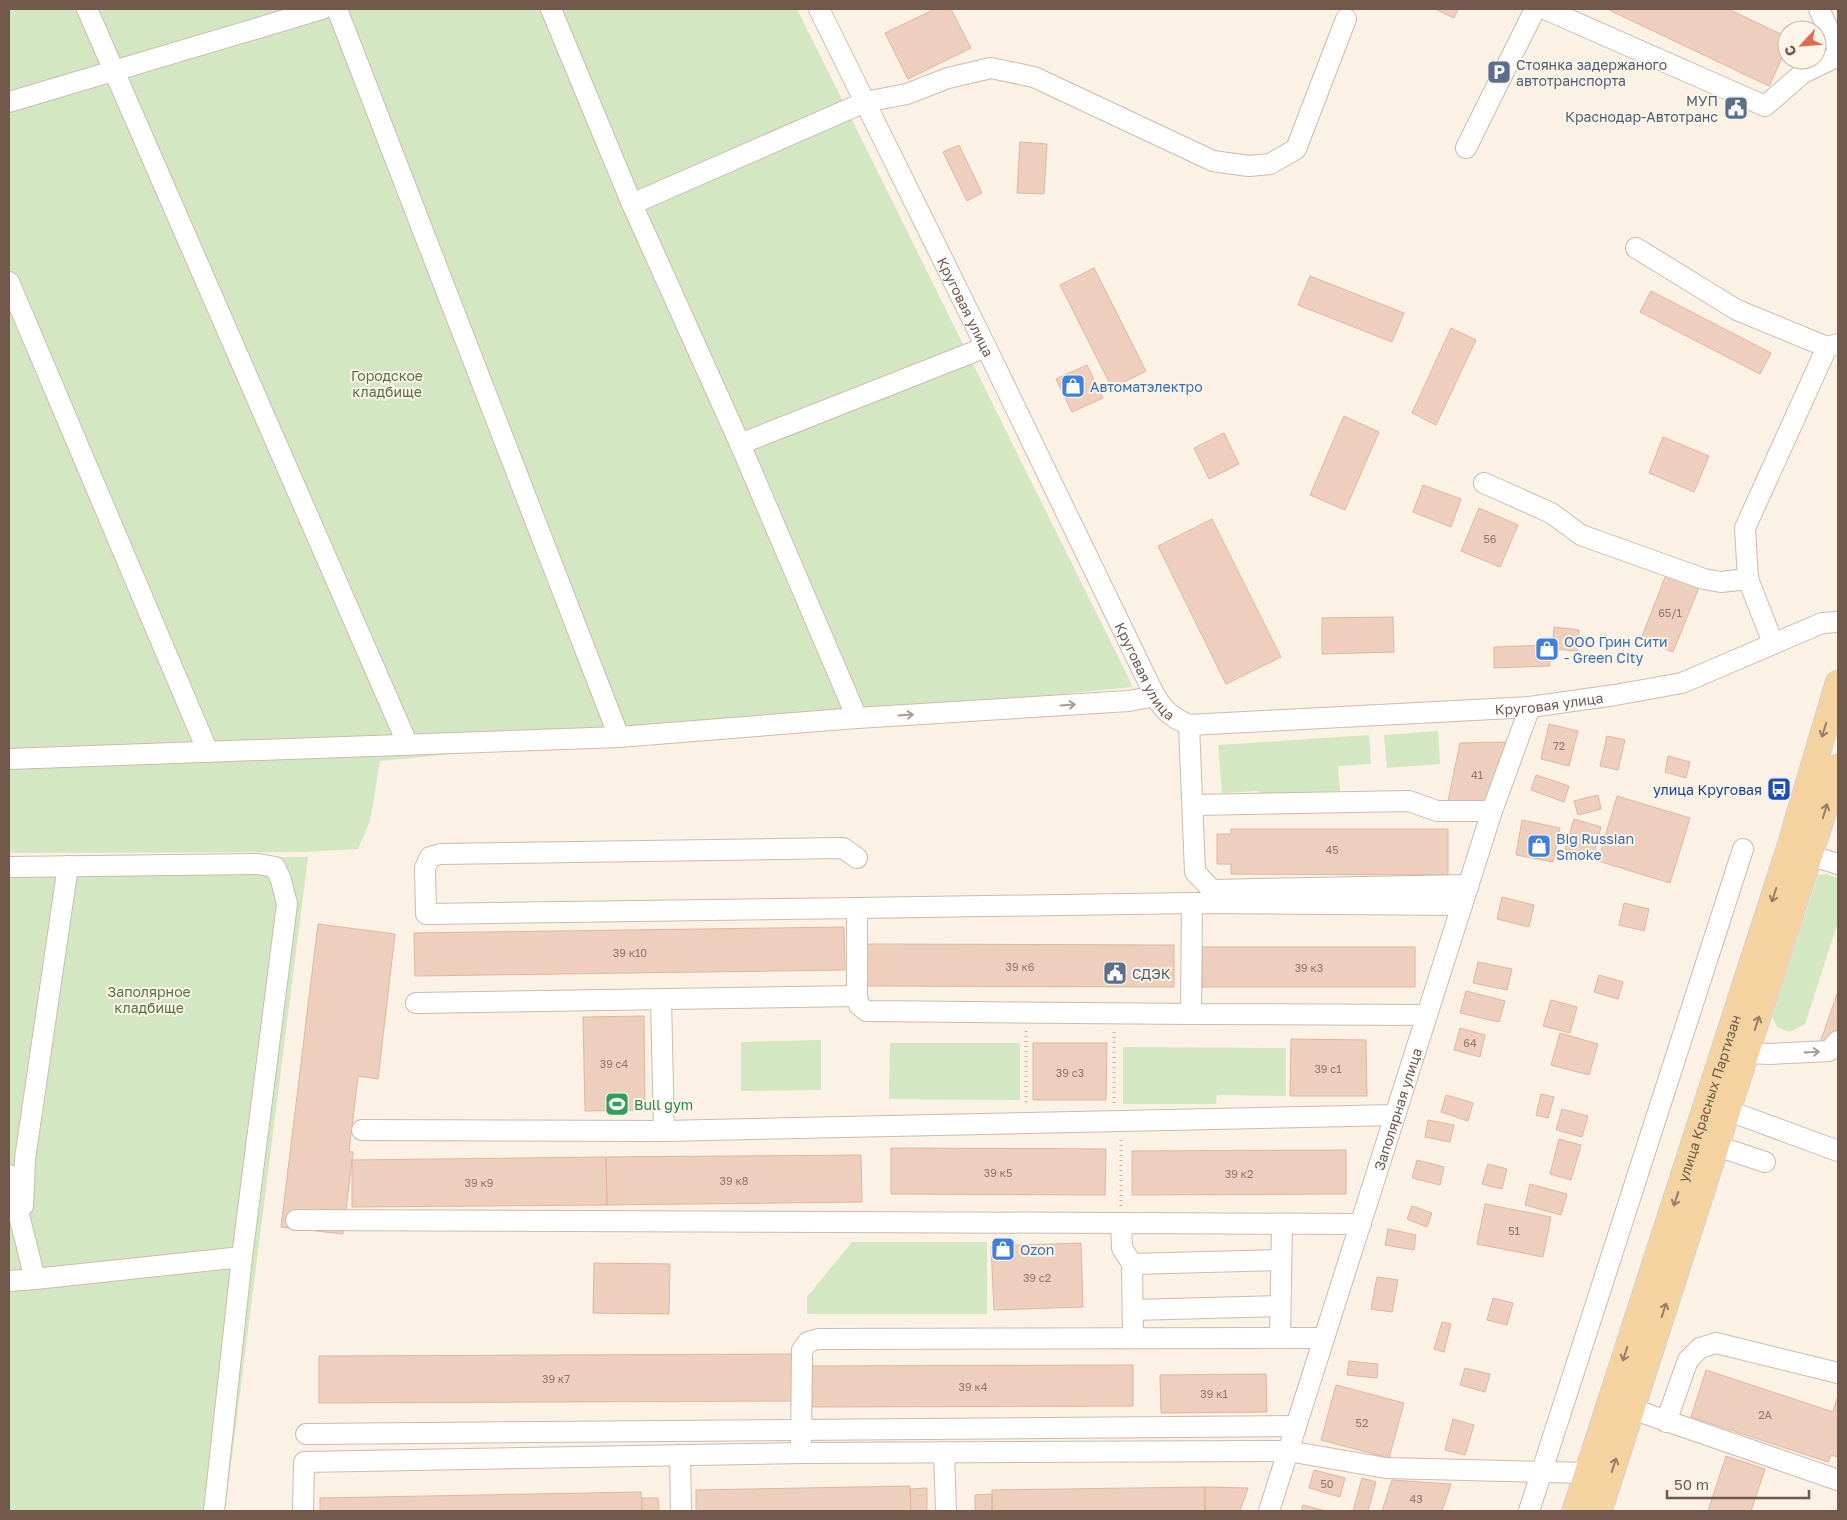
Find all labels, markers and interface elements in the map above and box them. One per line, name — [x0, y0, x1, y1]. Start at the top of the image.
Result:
north arrow — [1777, 20, 1827, 70]
text: С — [1780, 43, 1800, 59]
place label: Стоянка задержаного автотранспорта — [1516, 56, 1667, 89]
parking icon: Стоянка задержаного автотранспорта — [1486, 59, 1512, 85]
place label: МУП Краснодар-Автотранс — [1565, 92, 1718, 125]
public building icon: МУП Краснодар-Автотранс — [1723, 95, 1749, 121]
street label: Круговая улица — [934, 254, 998, 359]
park label: Городское кладбище — [351, 367, 423, 400]
shop icon: Автоматэлектро — [1060, 373, 1086, 399]
place label: Автоматэлектро — [1090, 378, 1203, 395]
house number: 56 — [1483, 532, 1497, 545]
house number: 65/1 — [1658, 606, 1682, 619]
street label: Круговая улица — [1112, 619, 1179, 723]
place label: ООО Грин Сити - Green City — [1564, 633, 1668, 666]
shop icon: ООО Грин Сити - Green City — [1534, 636, 1560, 662]
street label: Круговая улица — [1494, 688, 1604, 717]
one-way arrow — [1059, 700, 1075, 710]
one-way arrow — [897, 711, 913, 720]
one-way arrow — [1819, 722, 1829, 738]
house number: 72 — [1553, 739, 1565, 752]
house number: 41 — [1471, 768, 1483, 781]
bus stop icon: улица Круговая — [1766, 776, 1792, 802]
place label: улица Круговая — [1653, 781, 1762, 798]
one-way arrow — [1820, 803, 1830, 819]
place label: Big Russian Smoke — [1556, 830, 1634, 863]
shop icon: Big Russian Smoke — [1526, 833, 1552, 859]
house number: 45 — [1325, 843, 1339, 856]
one-way arrow — [1769, 887, 1778, 902]
house number: 39 к10 — [613, 946, 647, 959]
house number: 39 к6 — [1006, 960, 1035, 973]
public building icon: СДЭК — [1102, 960, 1128, 986]
house number: 39 к3 — [1295, 961, 1323, 974]
place label: СДЭК — [1132, 965, 1171, 982]
park label: Заполярное кладбище — [107, 983, 191, 1016]
street label: улица Красных Партизан — [1674, 1012, 1743, 1184]
one-way arrow — [1753, 1015, 1763, 1031]
house number: 64 — [1463, 1036, 1477, 1049]
street label: Заполярная улица — [1370, 1046, 1425, 1172]
one-way arrow — [1804, 1047, 1820, 1056]
house number: 39 с4 — [600, 1057, 629, 1070]
house number: 39 с1 — [1314, 1062, 1342, 1075]
house number: 39 с3 — [1056, 1066, 1084, 1079]
sports icon: Bull gym — [604, 1091, 630, 1117]
place label: Bull gym — [634, 1096, 693, 1113]
house number: 39 к5 — [984, 1166, 1012, 1179]
house number: 39 к2 — [1225, 1167, 1253, 1180]
house number: 39 к8 — [720, 1174, 749, 1187]
house number: 39 к9 — [465, 1176, 493, 1189]
one-way arrow — [1670, 1191, 1680, 1207]
house number: 51 — [1508, 1224, 1520, 1237]
shop icon: Ozon — [990, 1236, 1016, 1262]
place label: Ozon — [1020, 1241, 1054, 1258]
house number: 39 с2 — [1023, 1271, 1051, 1284]
one-way arrow — [1660, 1303, 1669, 1319]
one-way arrow — [1620, 1346, 1630, 1362]
house number: 39 к7 — [542, 1372, 570, 1385]
house number: 39 к4 — [959, 1380, 988, 1393]
house number: 39 к1 — [1200, 1387, 1228, 1400]
house number: 2А — [1758, 1408, 1773, 1421]
house number: 52 — [1356, 1416, 1368, 1429]
one-way arrow — [1609, 1457, 1619, 1473]
scale bar — [1667, 1468, 1810, 1500]
text: 50 m — [1674, 1475, 1709, 1493]
house number: 50 — [1320, 1477, 1334, 1490]
house number: 43 — [1409, 1492, 1423, 1505]

